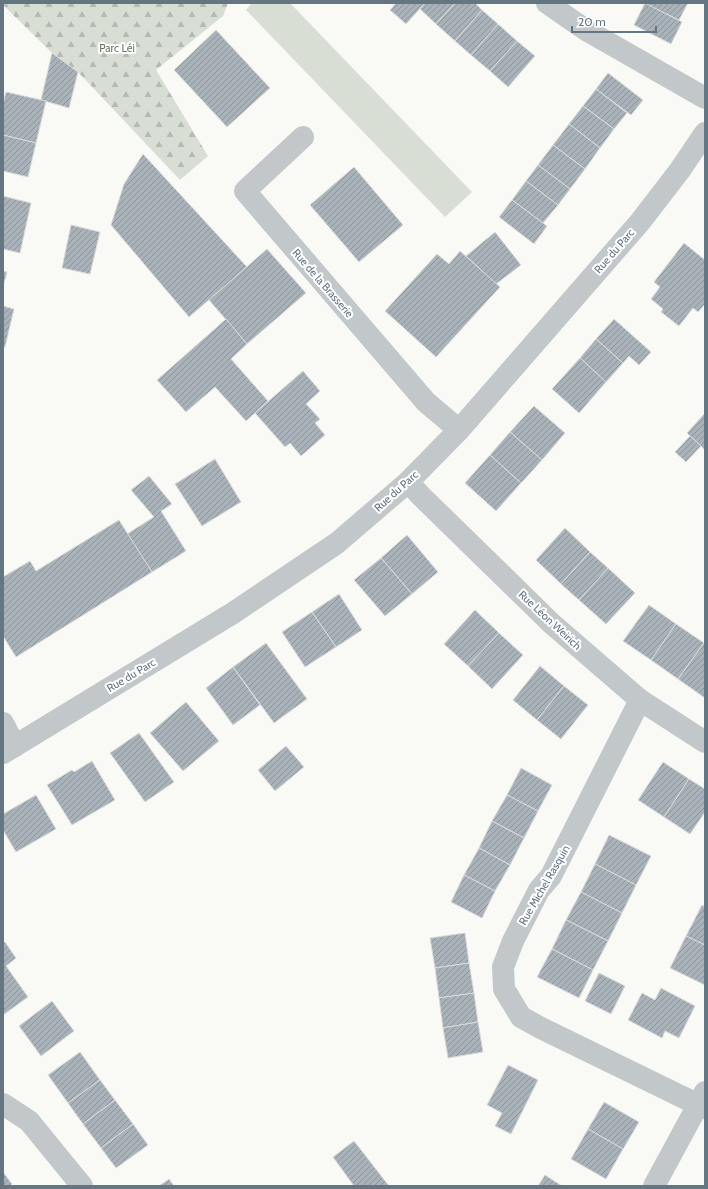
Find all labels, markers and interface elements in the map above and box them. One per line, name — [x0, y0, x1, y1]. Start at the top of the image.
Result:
scale bar — [572, 8, 656, 34]
text: 20 m — [578, 14, 606, 29]
park label: Parc Léi — [99, 41, 135, 55]
street label: Rue du Parc — [591, 226, 637, 276]
street label: Rue de la Brasserie — [289, 246, 357, 320]
street label: Rue du Parc — [371, 468, 421, 514]
street label: Rue Léon Weirich — [516, 587, 584, 653]
street label: Rue du Parc — [104, 655, 158, 695]
street label: Rue Michel Rasquin — [515, 843, 573, 927]

